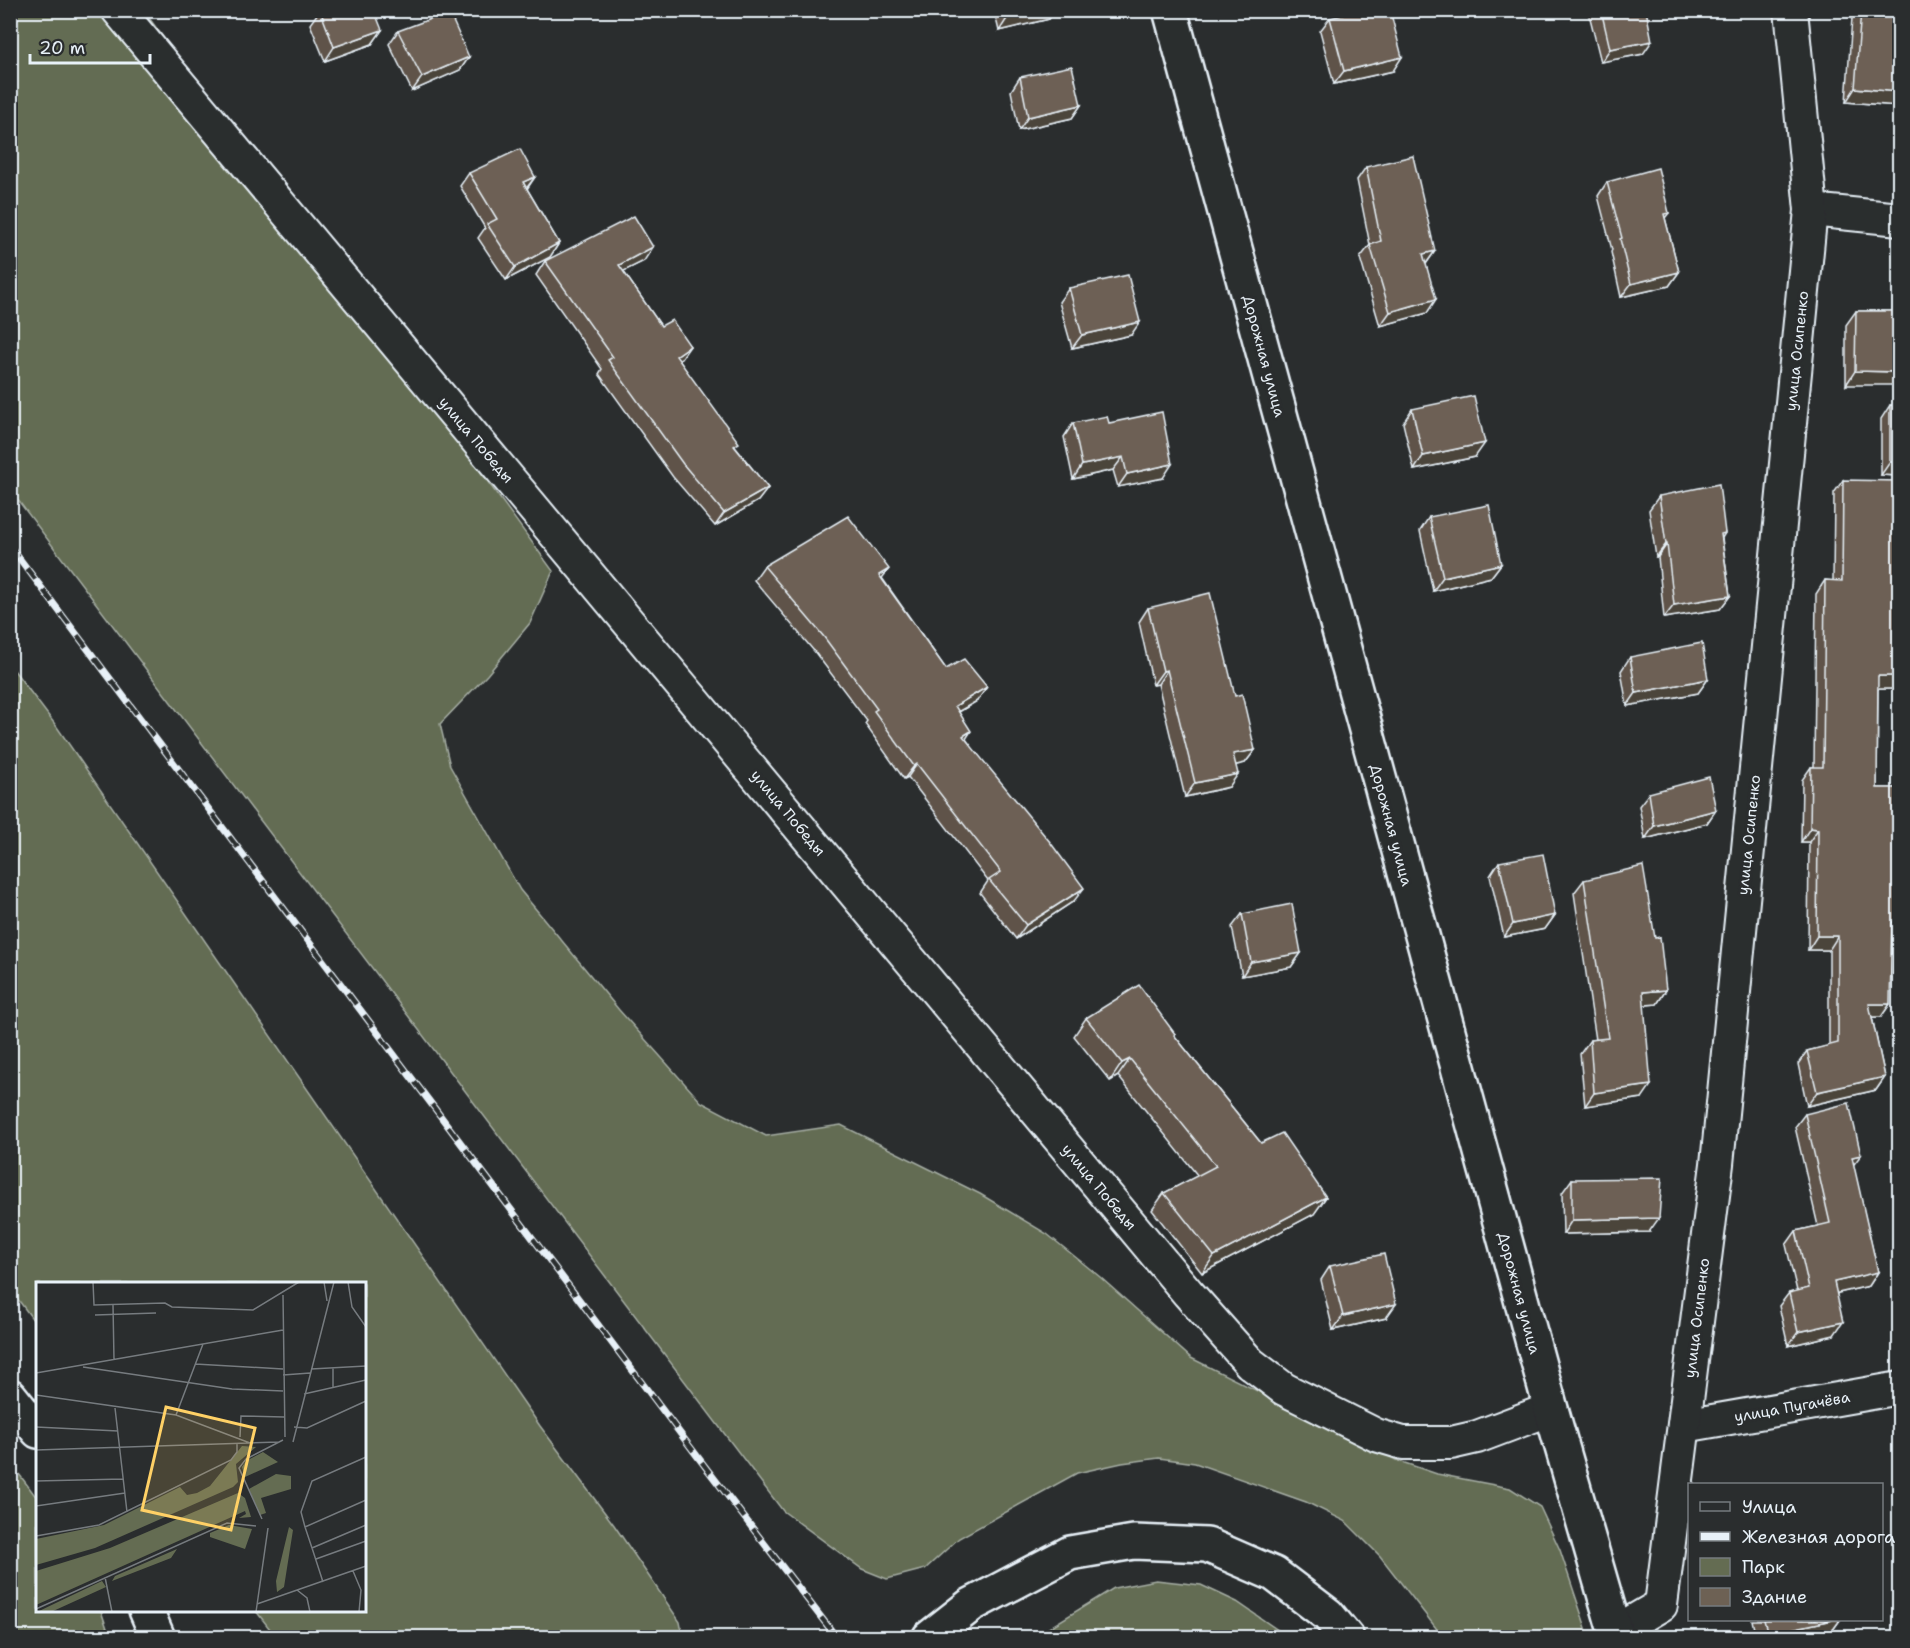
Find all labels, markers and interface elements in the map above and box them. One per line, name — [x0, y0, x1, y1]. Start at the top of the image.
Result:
scale bar — [30, 27, 150, 65]
text: 20 m — [39, 36, 85, 60]
street label: улица Осипенко — [1781, 290, 1813, 412]
street label: Дорожная улица — [1238, 293, 1290, 420]
street label: улица Победы — [434, 393, 518, 487]
street label: Дорожная улица — [1365, 762, 1417, 889]
street label: улица Победы — [746, 766, 830, 860]
street label: улица Осипенко — [1733, 774, 1765, 896]
street label: улица Победы — [1057, 1140, 1141, 1234]
street label: Дорожная улица — [1493, 1230, 1545, 1357]
street label: улица Осипенко — [1680, 1257, 1714, 1379]
inset map — [36, 1282, 366, 1612]
street label: улица Пугачёва — [1733, 1387, 1852, 1427]
legend — [1688, 1483, 1883, 1621]
text: Улица — [1742, 1495, 1796, 1519]
text: Железная дорога — [1742, 1525, 1895, 1549]
text: Парк — [1742, 1555, 1785, 1579]
text: Здание — [1742, 1585, 1807, 1609]

